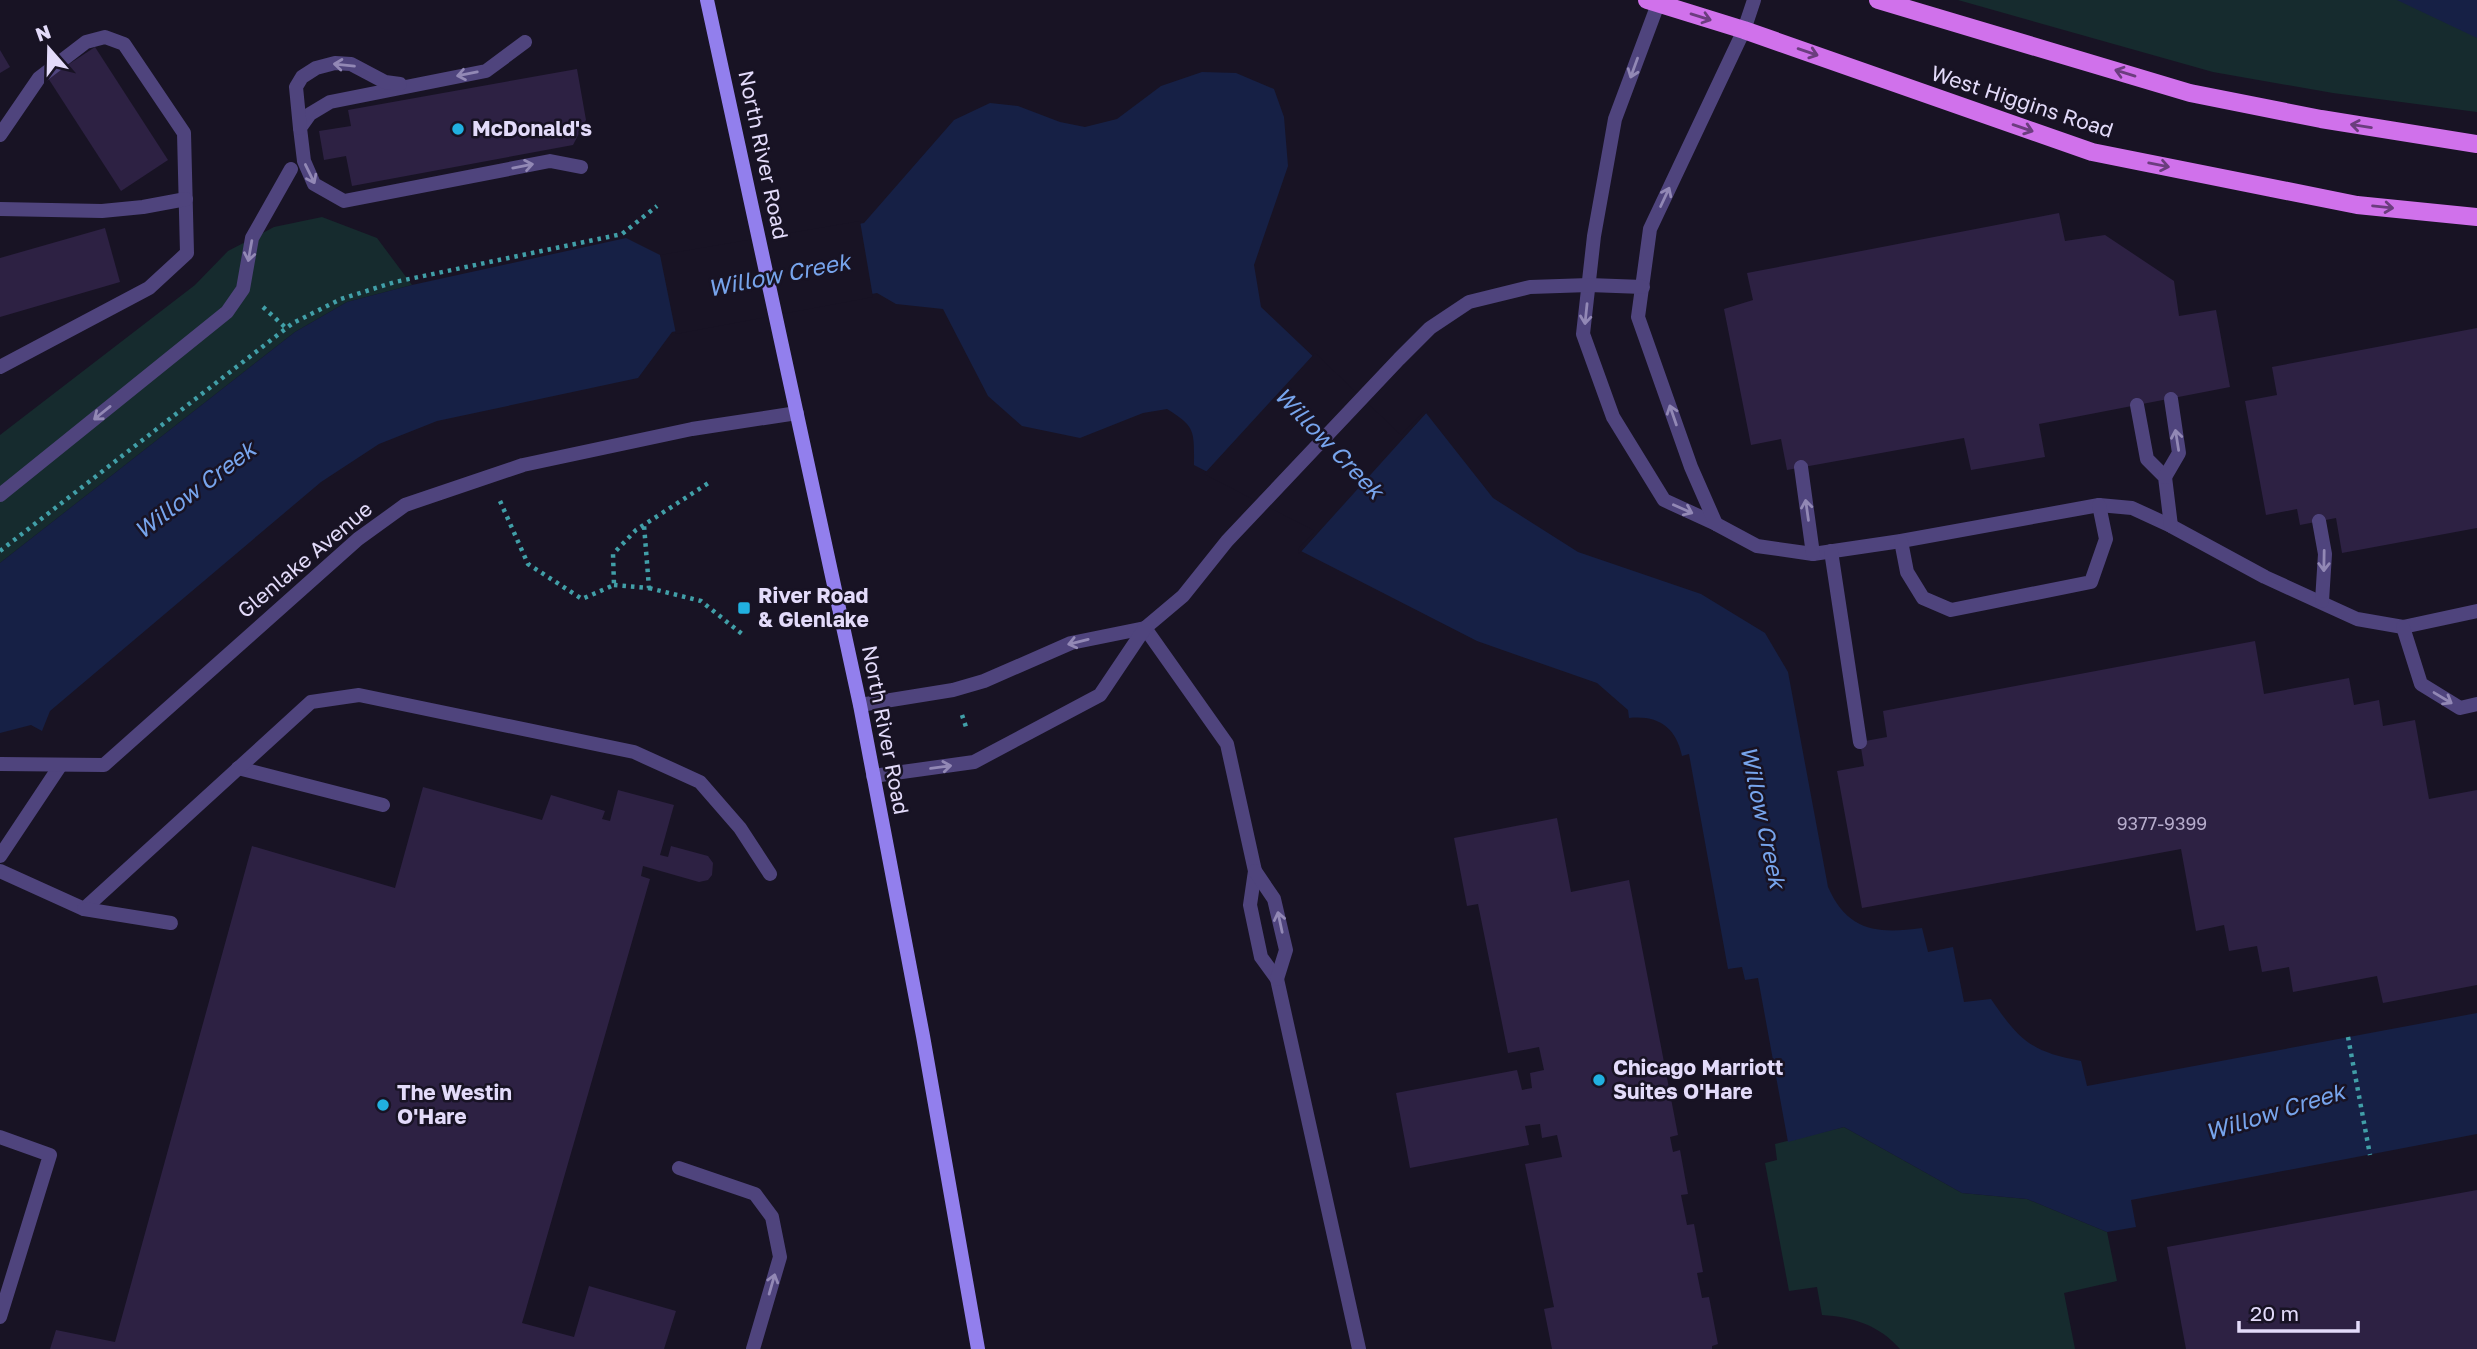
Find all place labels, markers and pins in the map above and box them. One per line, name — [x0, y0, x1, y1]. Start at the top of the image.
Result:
place label: McDonald's — [472, 115, 592, 141]
marker: McDonald's — [450, 121, 466, 137]
place label: River Road & Glenlake — [758, 582, 869, 632]
marker: River Road & Glenlake — [736, 600, 752, 616]
place label: Chicago Marriott Suites O'Hare — [1613, 1054, 1784, 1104]
marker: Chicago Marriott Suites O'Hare — [1591, 1072, 1607, 1088]
place label: The Westin O'Hare — [397, 1079, 512, 1129]
marker: The Westin O'Hare — [375, 1097, 391, 1113]

